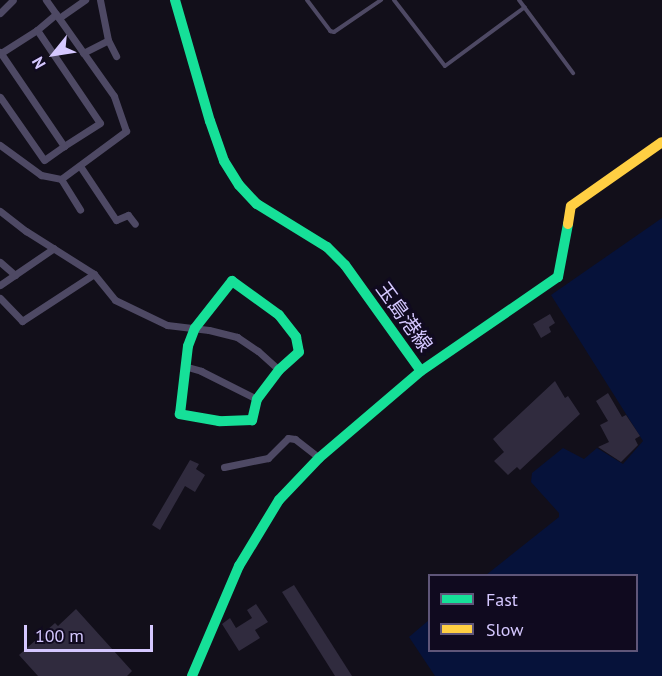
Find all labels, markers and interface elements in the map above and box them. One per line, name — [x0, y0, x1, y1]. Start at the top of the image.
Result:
north arrow — [24, 24, 84, 84]
text: N — [27, 53, 50, 73]
street label: 玉島港線 — [371, 278, 437, 356]
legend — [428, 574, 638, 652]
text: Fast — [486, 588, 518, 611]
scale bar — [27, 613, 156, 651]
text: Slow — [486, 618, 524, 641]
text: 100 m — [35, 624, 84, 647]

